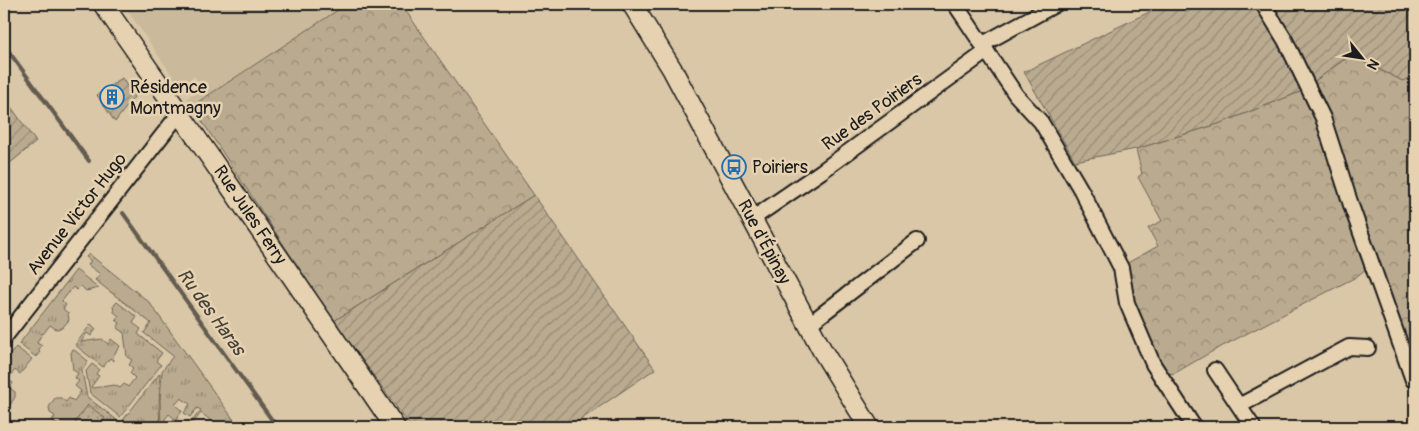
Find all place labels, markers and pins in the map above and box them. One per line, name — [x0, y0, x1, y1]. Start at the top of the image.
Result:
place label: Résidence Montmagny — [130, 76, 221, 120]
building icon: Résidence Montmagny — [99, 84, 125, 110]
bus stop icon: Poiriers — [721, 154, 747, 180]
place label: Poiriers — [752, 156, 808, 179]

